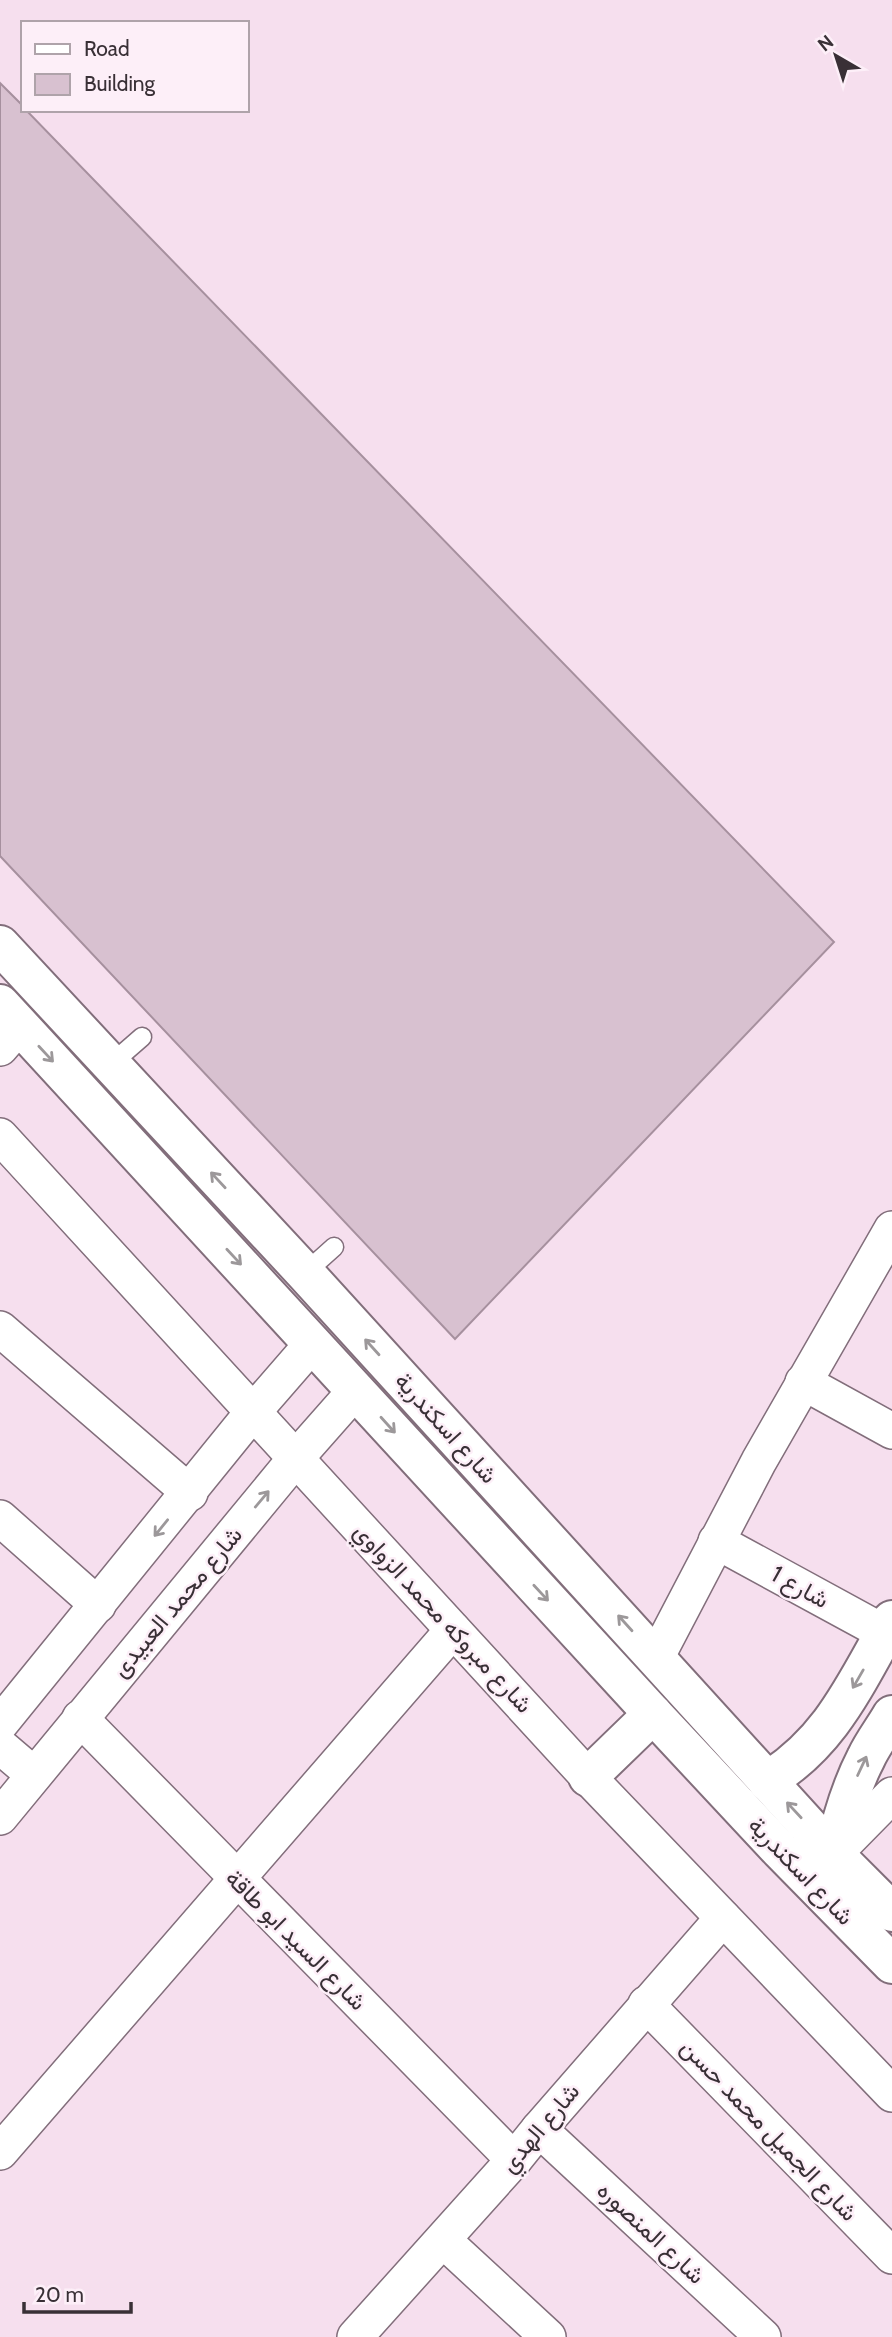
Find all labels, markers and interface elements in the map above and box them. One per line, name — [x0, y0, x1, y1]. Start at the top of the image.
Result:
legend — [21, 21, 248, 112]
north arrow — [801, 21, 871, 91]
text: N — [813, 30, 838, 56]
text: Road — [84, 36, 130, 61]
text: Building — [84, 71, 156, 96]
one-way arrow — [38, 1045, 55, 1062]
one-way arrow — [210, 1171, 227, 1189]
one-way arrow — [226, 1248, 243, 1265]
one-way arrow — [364, 1338, 380, 1356]
street label: شارع اسكندرية — [387, 1366, 504, 1491]
one-way arrow — [380, 1416, 396, 1434]
one-way arrow — [254, 1491, 270, 1509]
street label: شارع مبروكه محمد الزواوي — [344, 1517, 539, 1722]
one-way arrow — [153, 1518, 169, 1536]
street label: شارع محمد العبيدى — [105, 1520, 250, 1684]
street label: شارع 1 — [765, 1559, 834, 1616]
one-way arrow — [533, 1584, 550, 1601]
one-way arrow — [617, 1615, 633, 1633]
one-way arrow — [851, 1669, 865, 1689]
one-way arrow — [856, 1756, 869, 1777]
one-way arrow — [786, 1801, 802, 1819]
street label: شارع اسكندرية — [741, 1810, 860, 1932]
street label: شارع السيد ابو طاقة — [218, 1863, 373, 2018]
street label: شارع الجميل محمد حسن — [673, 2033, 864, 2228]
street label: شارع الهدي — [494, 2077, 589, 2182]
street label: شارع المنصوره — [590, 2175, 711, 2291]
scale bar — [24, 2270, 131, 2314]
text: 20 m — [35, 2282, 84, 2307]

